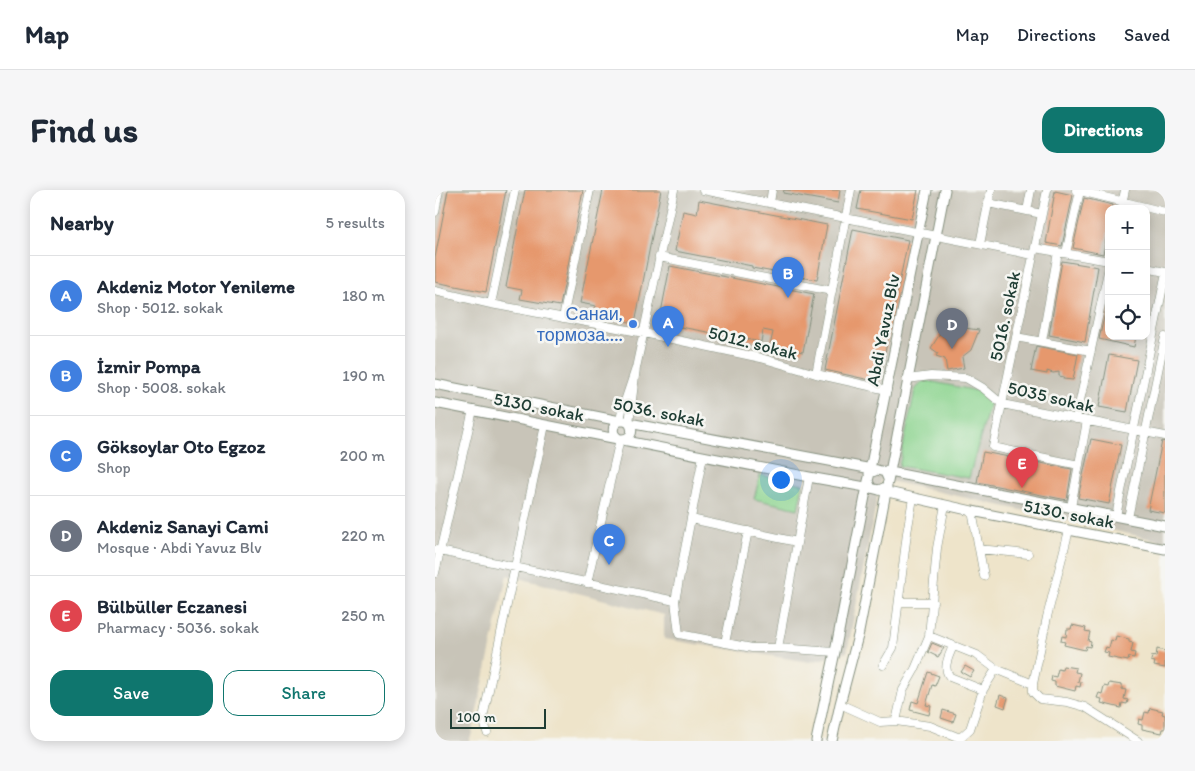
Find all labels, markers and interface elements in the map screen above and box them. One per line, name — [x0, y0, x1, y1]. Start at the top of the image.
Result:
text: Map — [25, 20, 69, 49]
text: Map — [956, 24, 989, 46]
text: Directions — [1017, 24, 1096, 46]
text: Saved — [1124, 24, 1170, 46]
button: Directions — [1042, 107, 1165, 153]
text: Find us — [30, 109, 138, 151]
map controls — [1105, 205, 1150, 340]
button: + — [1105, 205, 1150, 250]
text: Nearby — [50, 210, 114, 235]
text: 5 results — [325, 213, 385, 232]
button: − — [1105, 250, 1150, 295]
pin: B — [772, 257, 804, 298]
street label: 5016. sokak — [985, 268, 1025, 363]
street label: Abdi Yavuz Blv — [861, 271, 905, 388]
text: Akdeniz Motor Yenileme — [97, 275, 295, 298]
text: A — [61, 286, 71, 305]
text: 180 m — [342, 286, 385, 305]
button: locate — [1105, 295, 1150, 340]
text: Shop · 5012. sokak — [97, 298, 223, 317]
place label: Санаи, тормоза.... — [537, 303, 623, 346]
pin: A — [652, 306, 684, 347]
pin: D — [936, 308, 968, 349]
marker: Санаи, тормоза.... — [627, 318, 639, 330]
street label: 5012. sokak — [706, 321, 801, 365]
text: İzmir Pompa — [97, 355, 201, 378]
text: B — [61, 366, 71, 385]
text: 190 m — [342, 366, 385, 385]
street label: 5035 sokak — [1005, 376, 1097, 418]
text: Shop · 5008. sokak — [97, 378, 226, 397]
street label: 5130. sokak — [492, 387, 587, 427]
street label: 5036. sokak — [611, 392, 707, 432]
text: Göksoylar Oto Egzoz — [97, 435, 265, 458]
text: C — [61, 446, 71, 465]
text: 200 m — [340, 446, 385, 465]
pin: E — [1006, 447, 1038, 488]
text: Shop — [97, 458, 131, 477]
your location — [768, 467, 794, 493]
street label: 5130. sokak — [1022, 494, 1117, 534]
text: Akdeniz Sanayi Cami — [97, 515, 269, 538]
pin: C — [593, 524, 625, 565]
text: D — [61, 526, 71, 545]
text: 220 m — [341, 526, 385, 545]
text: Mosque · Abdi Yavuz Blv — [97, 538, 262, 557]
text: Bülbüller Eczanesi — [97, 595, 247, 618]
text: E — [62, 606, 70, 625]
text: 250 m — [341, 606, 385, 625]
text: Pharmacy · 5036. sokak — [97, 618, 259, 637]
button: Save — [50, 670, 213, 716]
button: Share — [223, 670, 385, 716]
scale bar — [450, 706, 546, 729]
text: 100 m — [457, 709, 496, 726]

